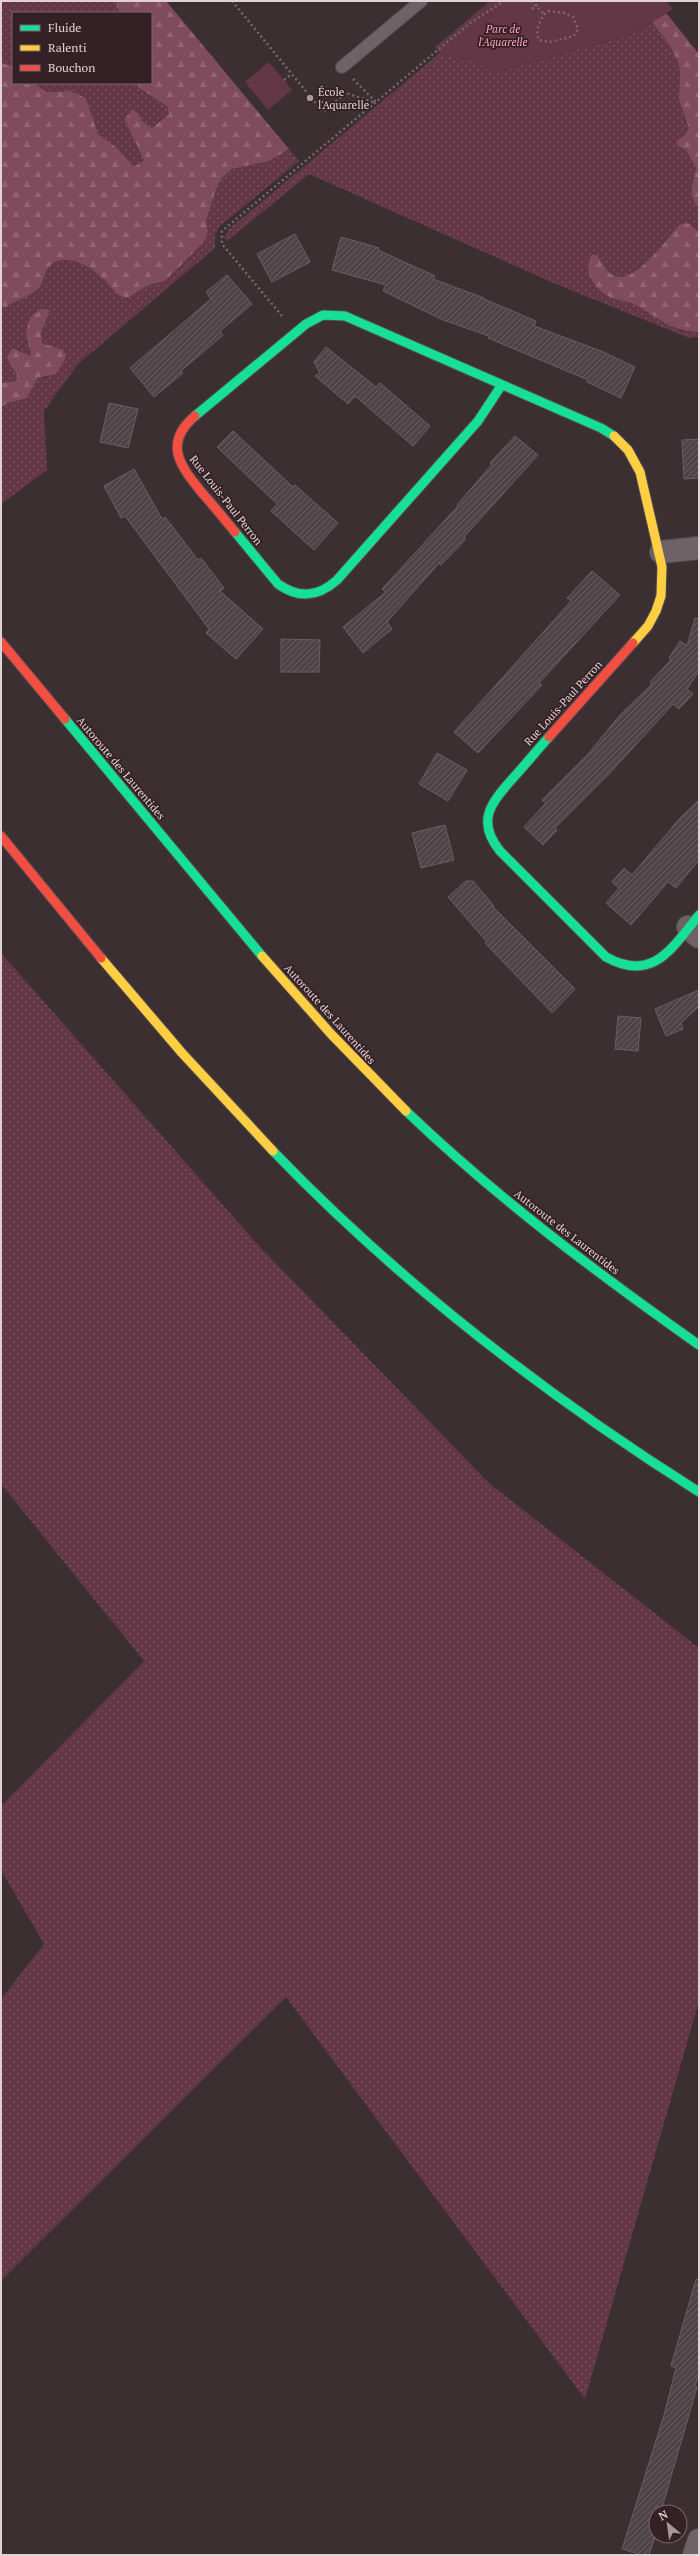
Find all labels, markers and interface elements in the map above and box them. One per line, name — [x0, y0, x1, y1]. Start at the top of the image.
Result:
legend — [12, 12, 152, 84]
text: Fluide — [48, 20, 81, 35]
park label: Parc de l'Aquarelle — [478, 22, 528, 49]
text: Ralenti — [48, 40, 87, 55]
text: Bouchon — [48, 60, 95, 75]
place label: École l'Aquarelle — [318, 85, 370, 112]
marker: École l'Aquarelle — [305, 93, 315, 103]
street label: Rue Louis-Paul Perron — [187, 452, 266, 548]
street label: Rue Louis-Paul Perron — [521, 657, 605, 749]
street label: Autoroute des Laurentides — [74, 714, 168, 822]
street label: Autoroute des Laurentides — [281, 961, 379, 1067]
street label: Autoroute des Laurentides — [511, 1186, 623, 1278]
north arrow — [648, 2504, 688, 2544]
text: N — [656, 2507, 671, 2523]

